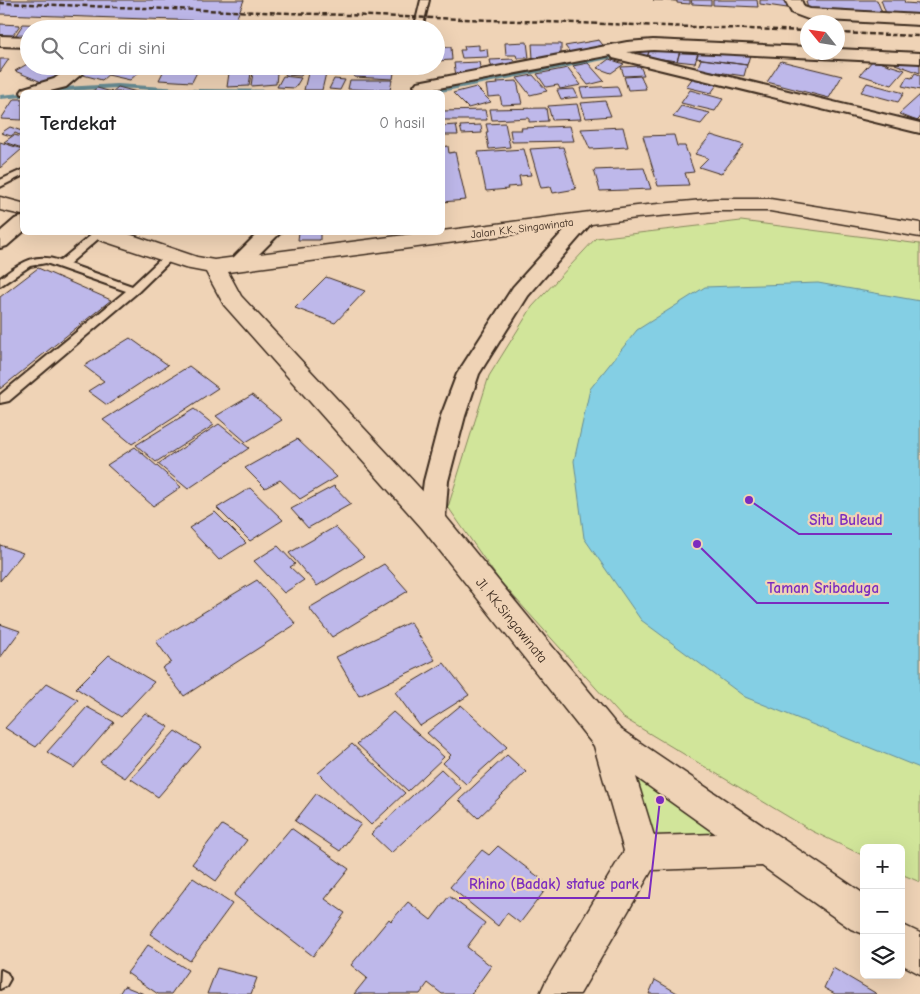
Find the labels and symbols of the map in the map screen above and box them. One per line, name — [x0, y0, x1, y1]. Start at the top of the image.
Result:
north arrow — [800, 15, 845, 60]
street label: Jalan K.K. Singawinata — [470, 216, 574, 241]
callout: Situ Buleud — [799, 504, 892, 534]
text: Situ Buleud — [809, 511, 883, 529]
callout: Taman Sribaduga — [757, 573, 889, 603]
street label: Jl. KK.Singawinata — [472, 574, 551, 666]
text: Taman Sribaduga — [767, 579, 879, 597]
callout: Rhino (Badak) statue park — [459, 868, 649, 898]
text: Rhino (Badak) statue park — [469, 875, 640, 893]

